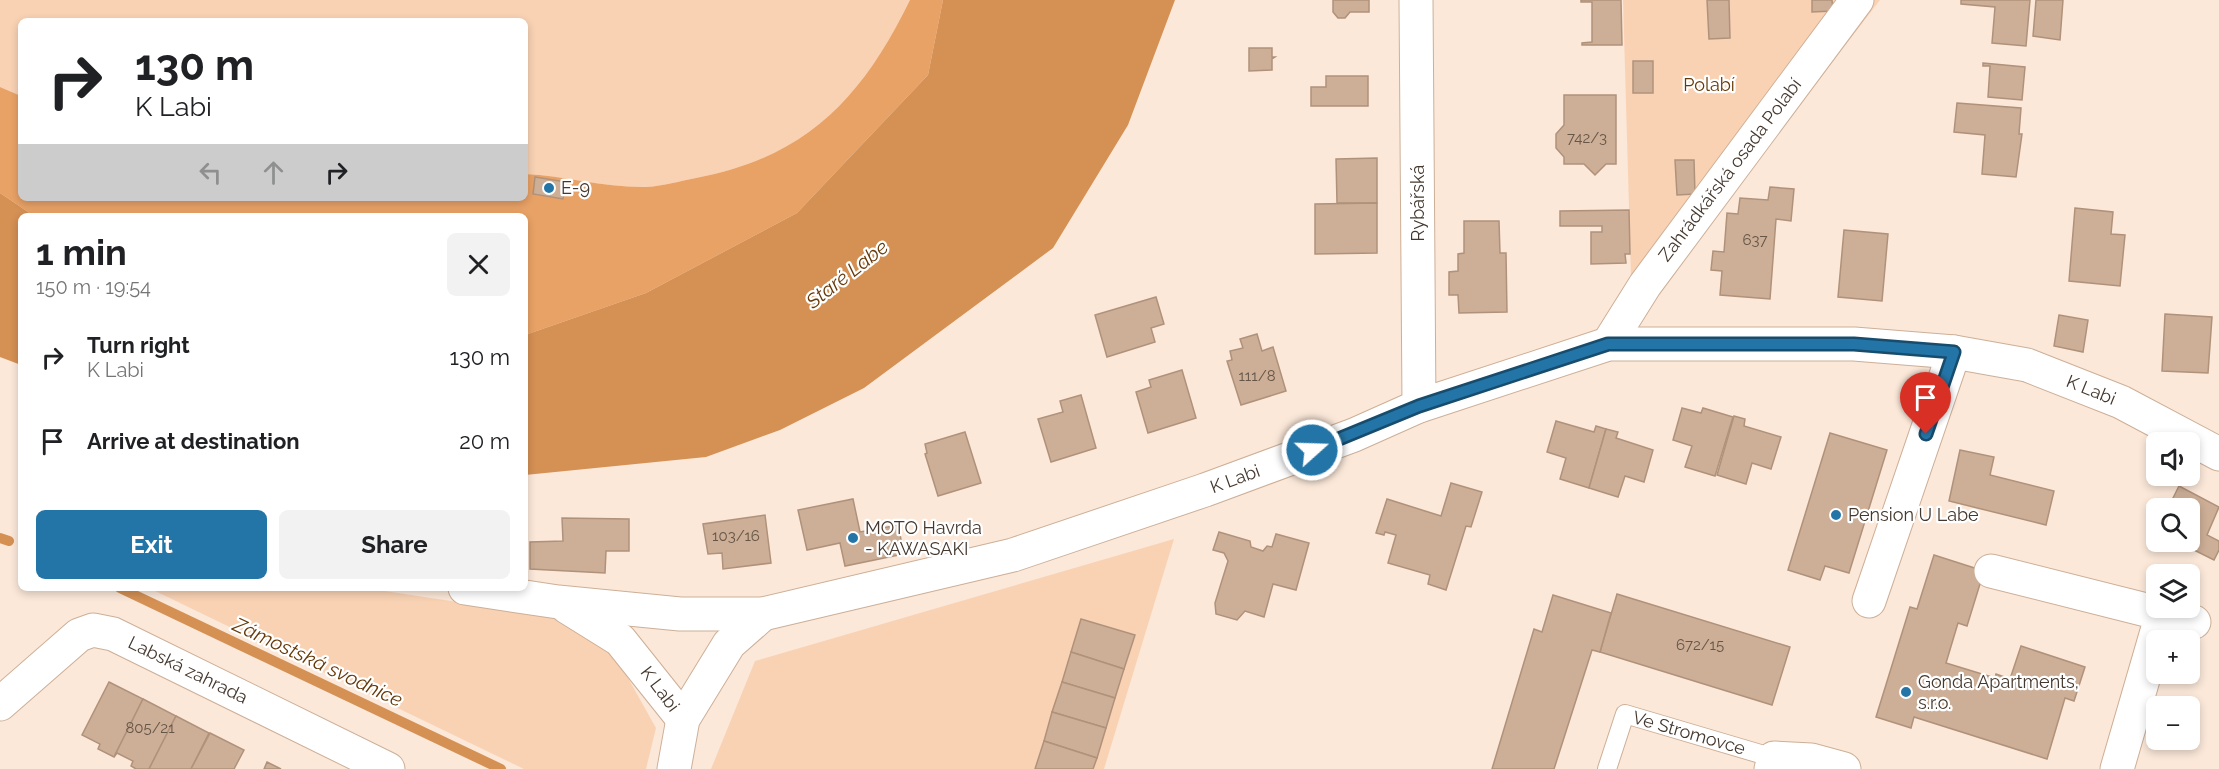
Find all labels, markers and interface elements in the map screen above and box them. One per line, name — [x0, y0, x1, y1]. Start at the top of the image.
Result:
text: 130 m — [135, 41, 254, 90]
icon: right — [36, 42, 114, 120]
street label: Zahrádkářská osada Polabí — [1654, 74, 1805, 265]
park label: Polabí — [1683, 74, 1735, 95]
text: K Labi — [135, 91, 212, 122]
house number: 742/3 — [1567, 129, 1607, 147]
icon: left — [194, 156, 227, 189]
icon: ahead — [257, 156, 290, 189]
icon: right — [320, 156, 353, 189]
street label: Rybářská — [1407, 165, 1428, 241]
place label: E-9 — [561, 177, 590, 198]
marker: E-9 — [542, 181, 556, 195]
text: 1 min — [36, 231, 127, 273]
house number: 637 — [1742, 231, 1768, 249]
button: close — [447, 233, 510, 296]
water label: Staré Labe — [801, 234, 893, 314]
text: 150 m · 19:54 — [36, 275, 151, 299]
text: Turn right — [87, 332, 190, 358]
icon: right — [36, 341, 69, 374]
text: 130 m — [450, 344, 510, 370]
text: K Labi — [87, 358, 144, 382]
house number: 111/8 — [1238, 367, 1276, 385]
street label: K Labi — [2063, 370, 2119, 409]
pin — [1900, 372, 1951, 434]
icon: arrive — [1909, 381, 1942, 414]
position arrow — [1280, 418, 1344, 482]
icon: arrive — [36, 425, 69, 458]
text: Arrive at destination — [87, 428, 300, 454]
text: 20 m — [459, 428, 510, 454]
map controls — [2146, 432, 2200, 750]
button: sound — [2146, 432, 2200, 486]
street label: K Labi — [1207, 460, 1263, 497]
button: search — [2146, 498, 2200, 552]
place label: Pension U Labe — [1848, 504, 1979, 525]
marker: Pension U Labe — [1829, 508, 1843, 522]
button: Exit — [36, 510, 267, 579]
button: Share — [279, 510, 510, 579]
place label: MOTO Havrda - KAWASAKI — [865, 517, 982, 559]
house number: 103/16 — [712, 527, 760, 545]
marker: MOTO Havrda - KAWASAKI — [846, 531, 860, 545]
button: layers — [2146, 564, 2200, 618]
water label: Zámostská svodnice — [229, 612, 407, 712]
button: + — [2146, 630, 2200, 684]
street label: Labská zahrada — [125, 632, 251, 708]
house number: 672/15 — [1676, 636, 1724, 654]
street label: K Labi — [637, 662, 684, 716]
place label: Gonda Apartments, s.r.o. — [1918, 671, 2079, 713]
marker: Gonda Apartments, s.r.o. — [1899, 685, 1913, 699]
button: − — [2146, 696, 2200, 750]
street label: Ve Stromovce — [1630, 706, 1748, 759]
house number: 805/21 — [125, 719, 175, 737]

